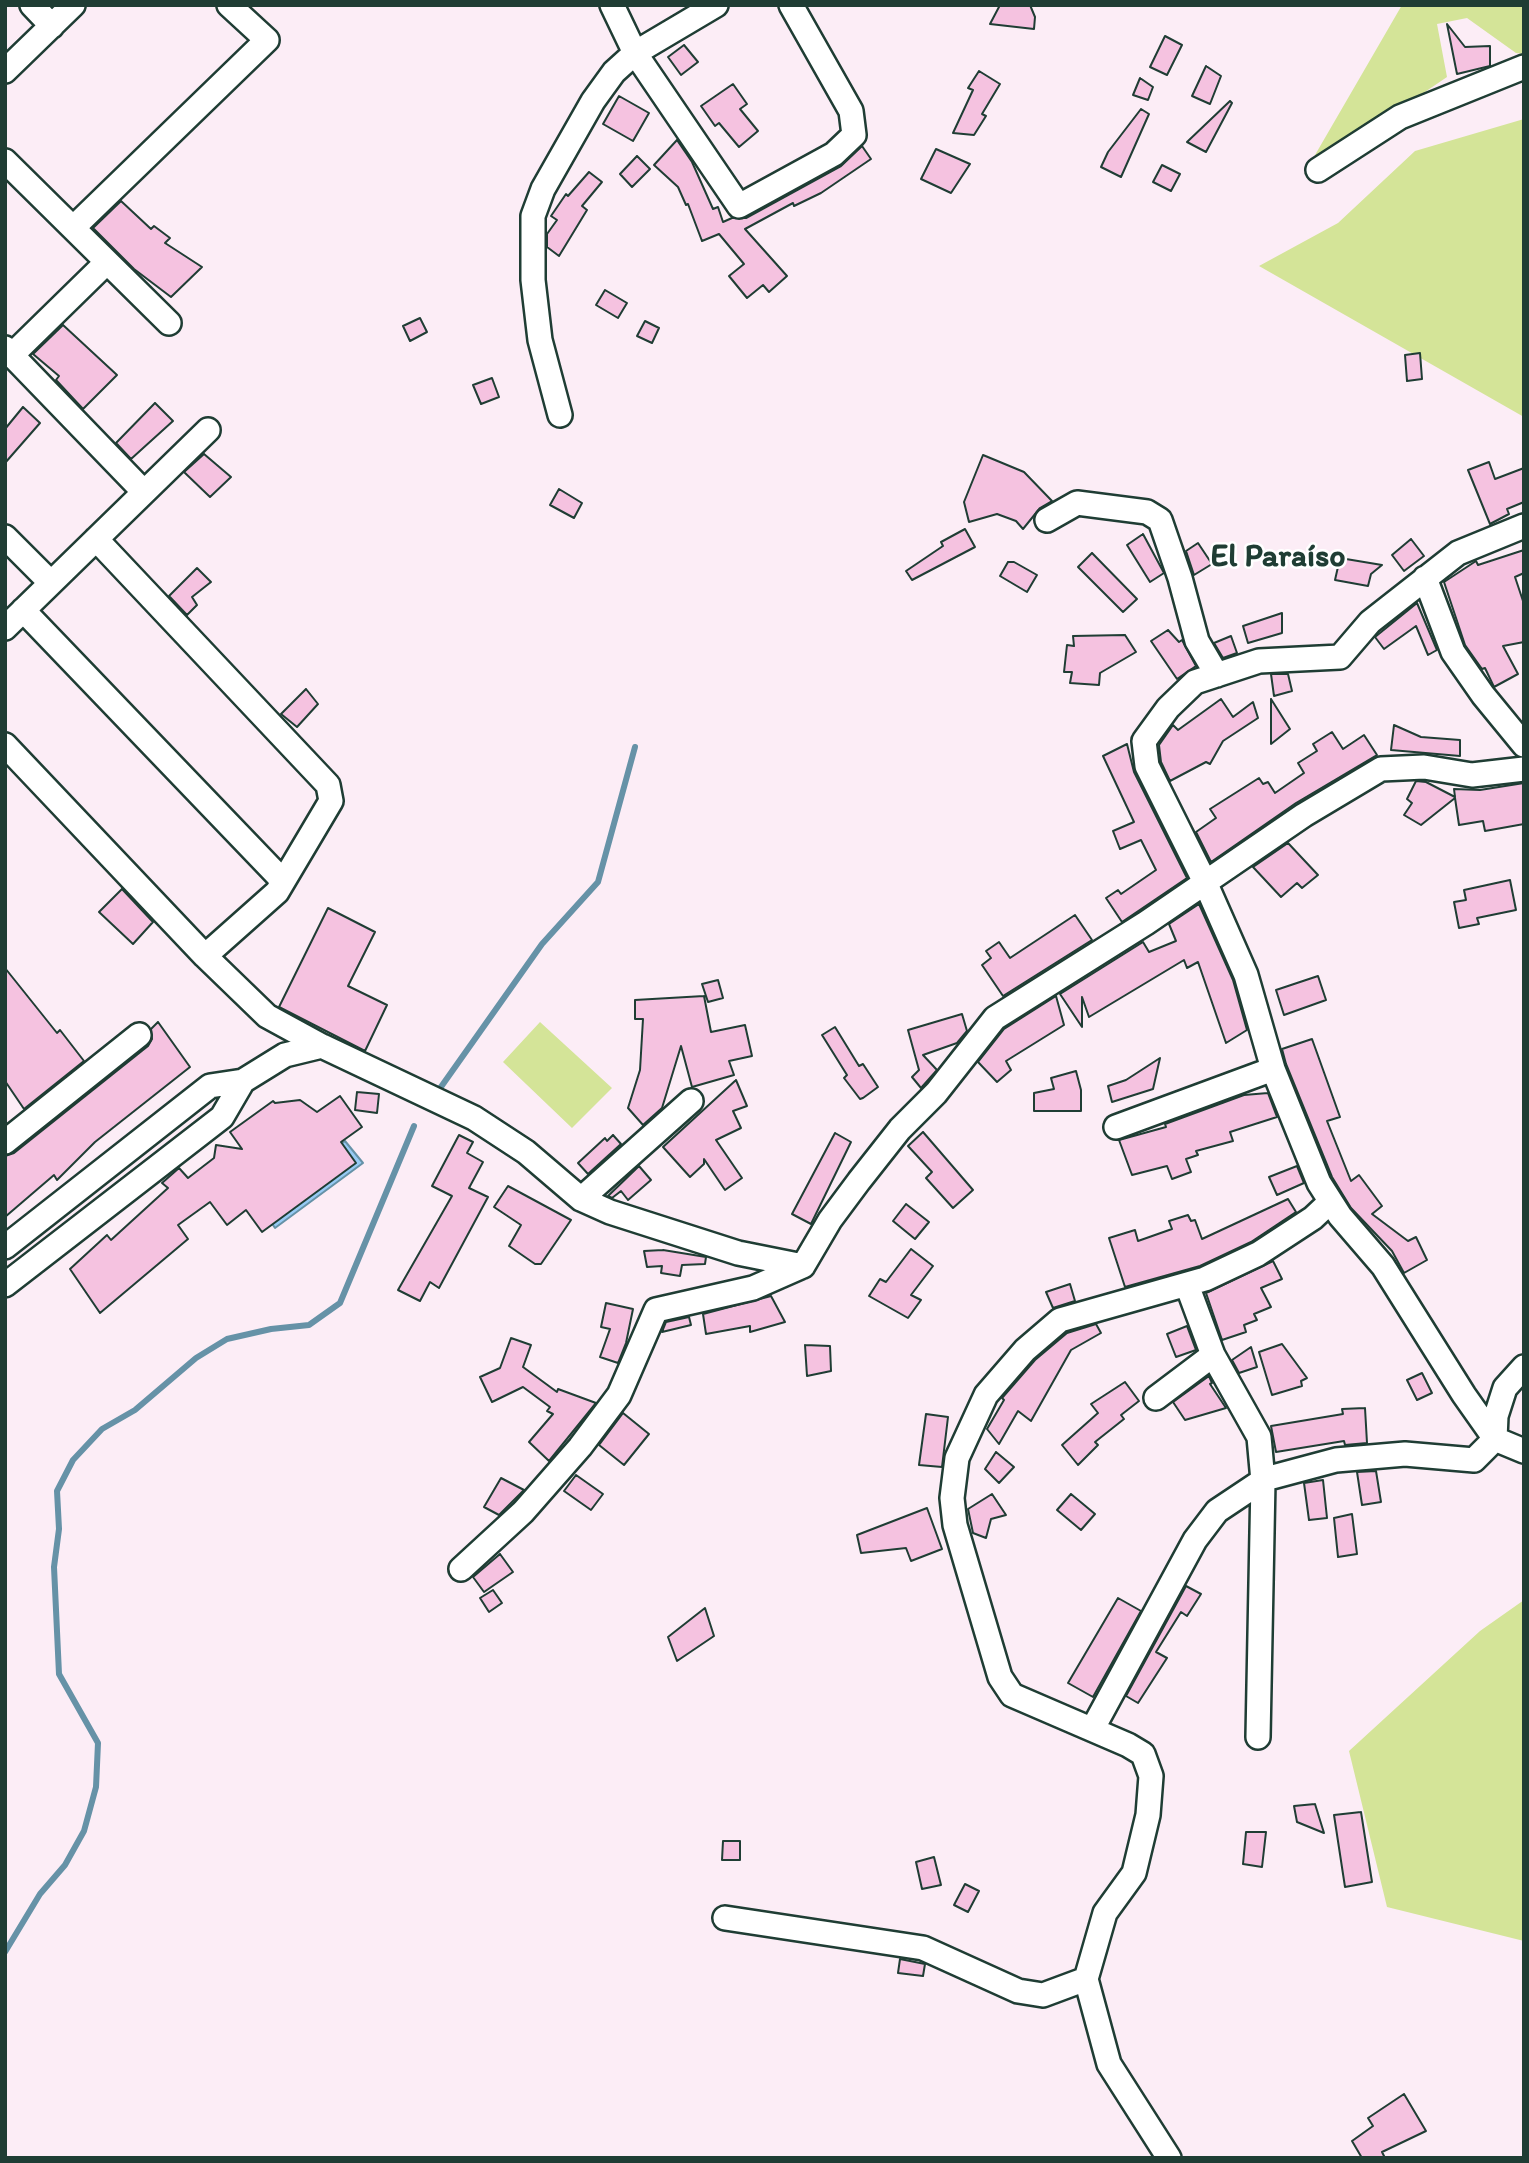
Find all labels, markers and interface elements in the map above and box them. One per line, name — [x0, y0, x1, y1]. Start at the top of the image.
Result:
district label: El Paraíso — [1211, 539, 1345, 577]

